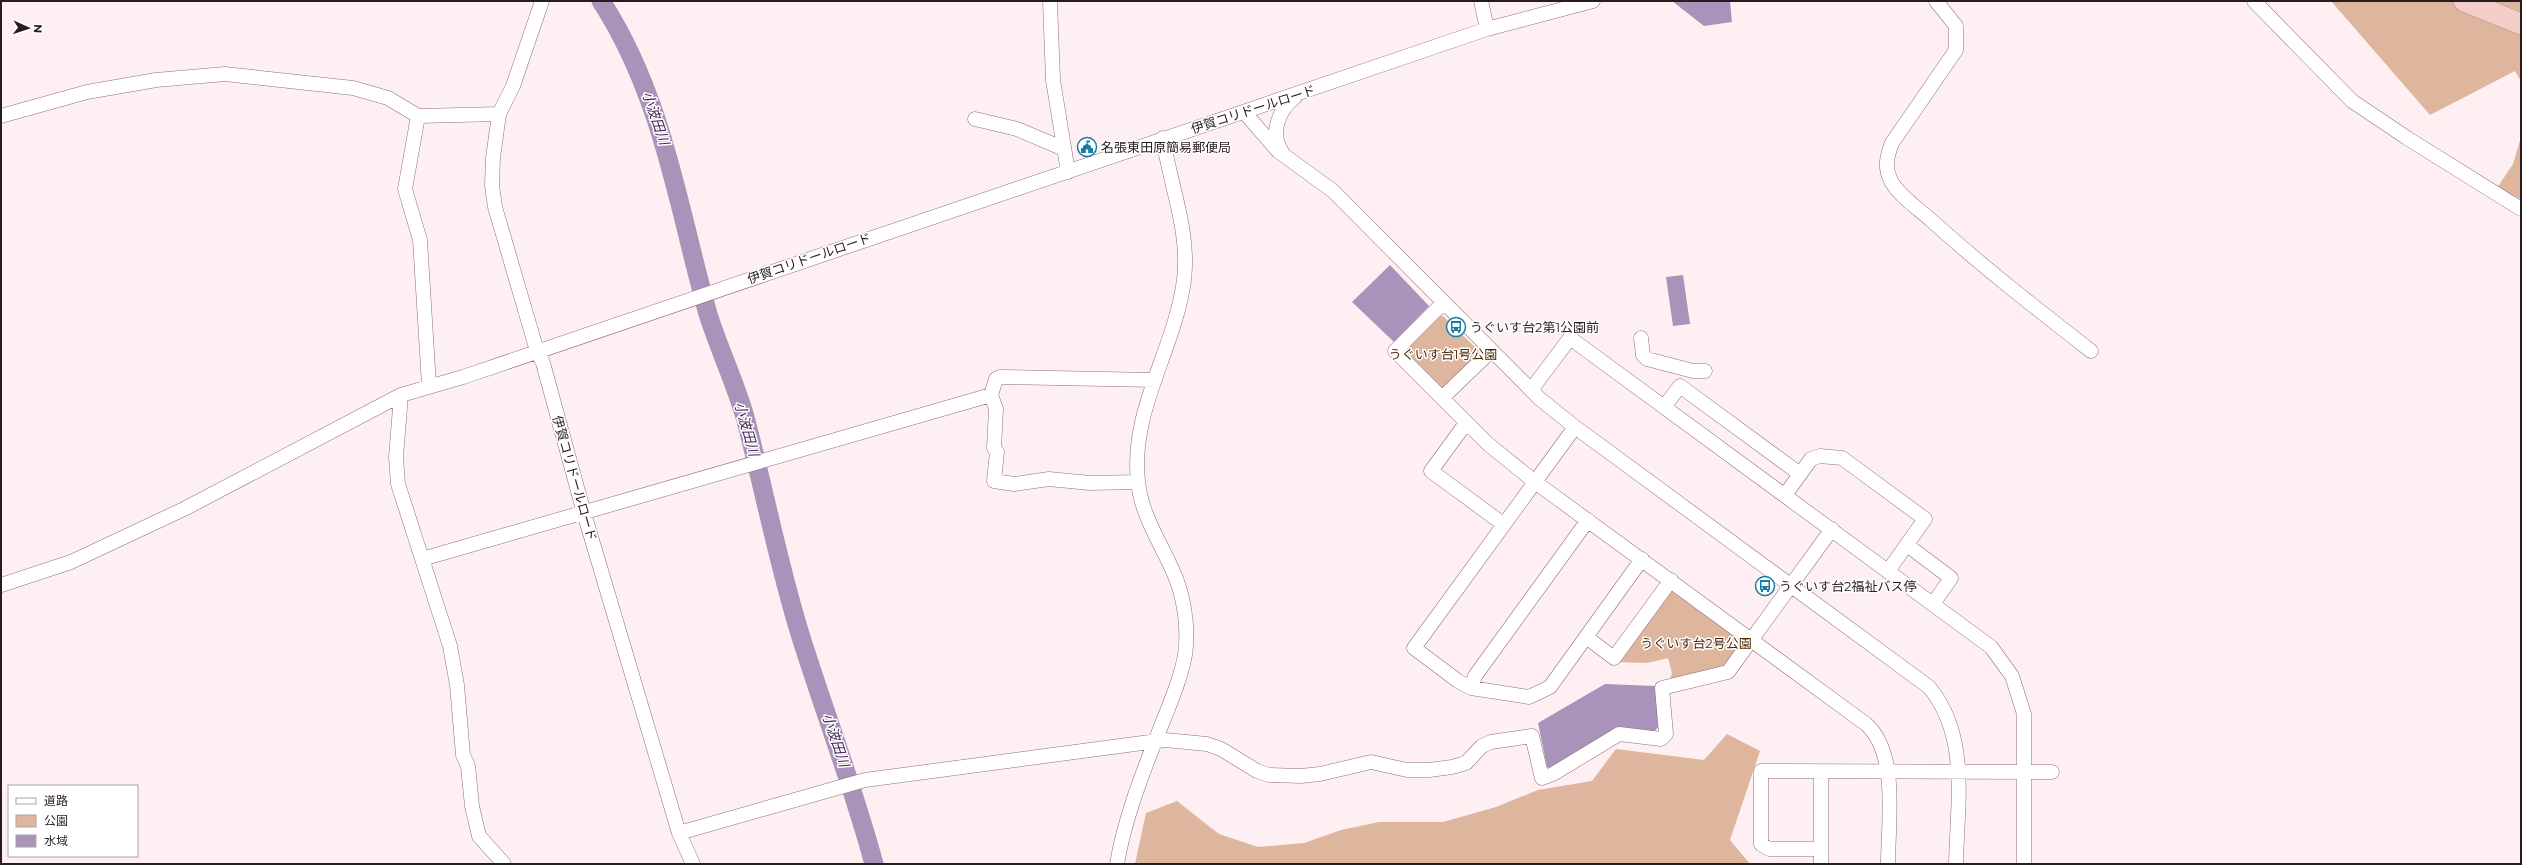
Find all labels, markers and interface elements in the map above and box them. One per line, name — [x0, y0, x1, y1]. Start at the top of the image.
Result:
north arrow — [8, 8, 48, 48]
text: N — [31, 24, 45, 33]
street label: 伊賀コリドールロード — [1189, 81, 1317, 137]
water label: 小波田川 — [638, 89, 674, 149]
public building icon: 名張東田原簡易郵便局 — [1076, 136, 1098, 158]
place label: 名張東田原簡易郵便局 — [1101, 139, 1231, 155]
street label: 伊賀コリドールロード — [745, 229, 873, 287]
bus stop icon: うぐいす台2第1公園前 — [1445, 316, 1467, 338]
place label: うぐいす台2第1公園前 — [1470, 319, 1599, 335]
park label: うぐいす台1号公園 — [1389, 346, 1497, 362]
water label: 小波田川 — [731, 400, 764, 460]
street label: 伊賀コリドールロード — [549, 413, 601, 543]
bus stop icon: うぐいす台2福祉バス停 — [1754, 575, 1776, 597]
place label: うぐいす台2福祉バス停 — [1779, 578, 1916, 594]
park label: うぐいす台2号公園 — [1640, 635, 1752, 651]
water label: 小波田川 — [818, 711, 854, 771]
legend — [8, 785, 138, 857]
text: 道路 — [44, 793, 68, 808]
text: 公園 — [44, 813, 68, 828]
text: 水域 — [44, 833, 68, 848]

